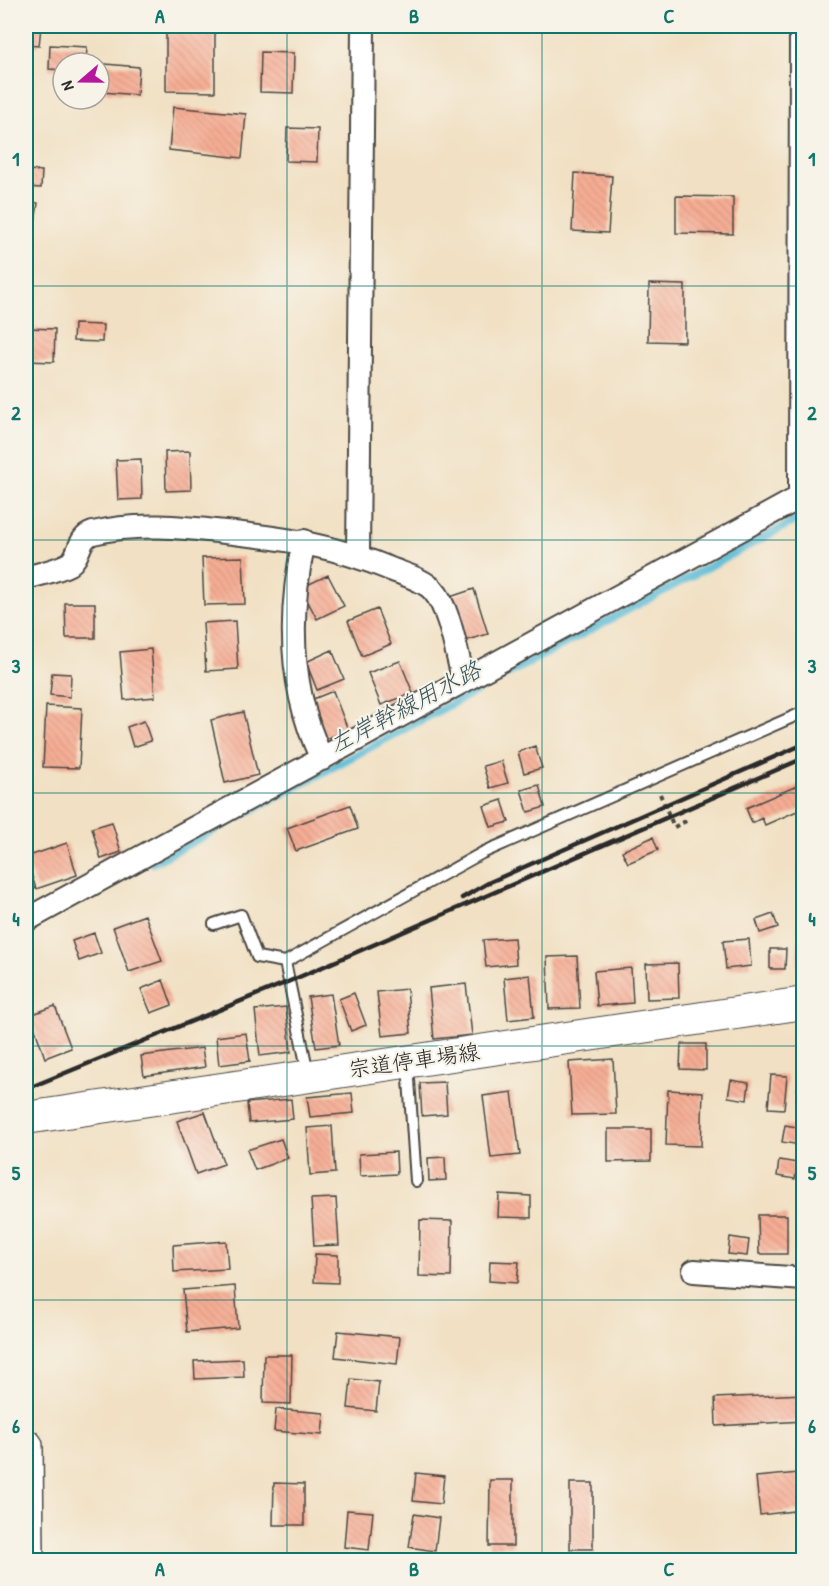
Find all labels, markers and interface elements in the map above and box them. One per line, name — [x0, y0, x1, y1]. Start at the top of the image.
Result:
text: A — [155, 2, 165, 29]
text: B — [409, 2, 419, 29]
text: C — [664, 2, 675, 29]
north arrow — [51, 51, 111, 111]
text: N — [55, 78, 79, 94]
text: 1 — [12, 145, 20, 172]
text: 1 — [808, 145, 816, 172]
text: 2 — [11, 399, 21, 426]
text: 2 — [807, 399, 817, 426]
text: 3 — [12, 652, 21, 679]
water label: 左岸幹線用水路 — [323, 652, 488, 760]
text: 3 — [808, 652, 817, 679]
text: 4 — [12, 905, 20, 932]
text: 4 — [808, 905, 816, 932]
street label: 宗道停車場線 — [347, 1036, 481, 1084]
text: 5 — [12, 1159, 21, 1186]
text: 5 — [808, 1159, 817, 1186]
text: 6 — [12, 1412, 20, 1439]
text: 6 — [808, 1412, 816, 1439]
text: A — [155, 1555, 165, 1582]
text: B — [409, 1555, 419, 1582]
text: C — [664, 1555, 675, 1582]

